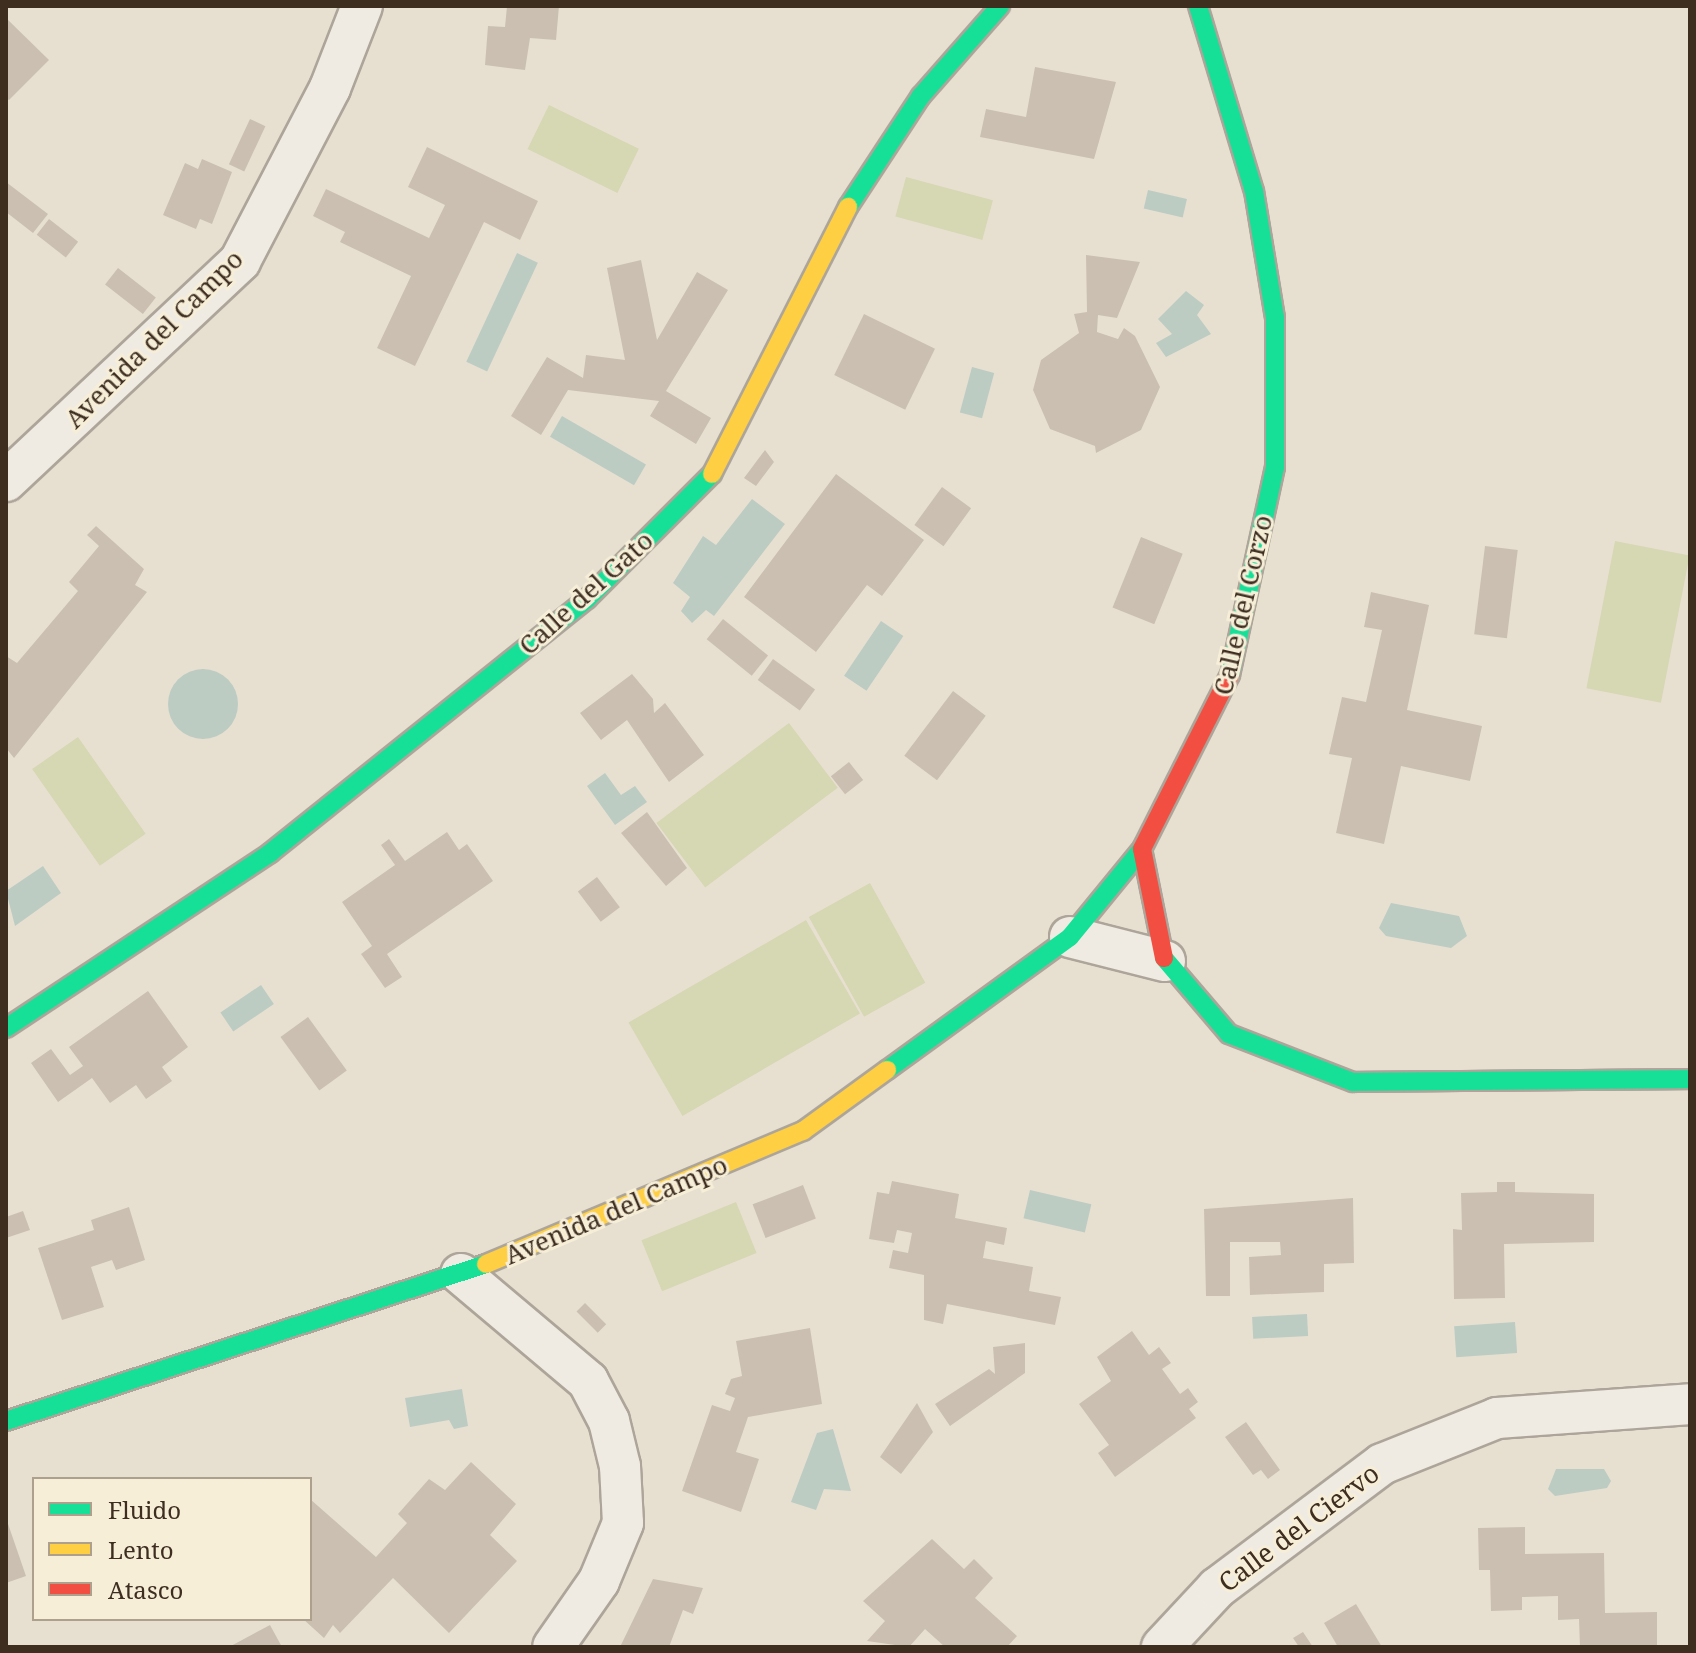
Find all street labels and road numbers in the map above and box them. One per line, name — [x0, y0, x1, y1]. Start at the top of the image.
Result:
street label: Avenida del Campo — [58, 243, 250, 435]
street label: Calle del Corzo — [1207, 512, 1279, 698]
street label: Calle del Gato — [513, 525, 659, 661]
street label: Avenida del Campo — [500, 1149, 732, 1271]
street label: Calle del Ciervo — [1213, 1458, 1385, 1598]

